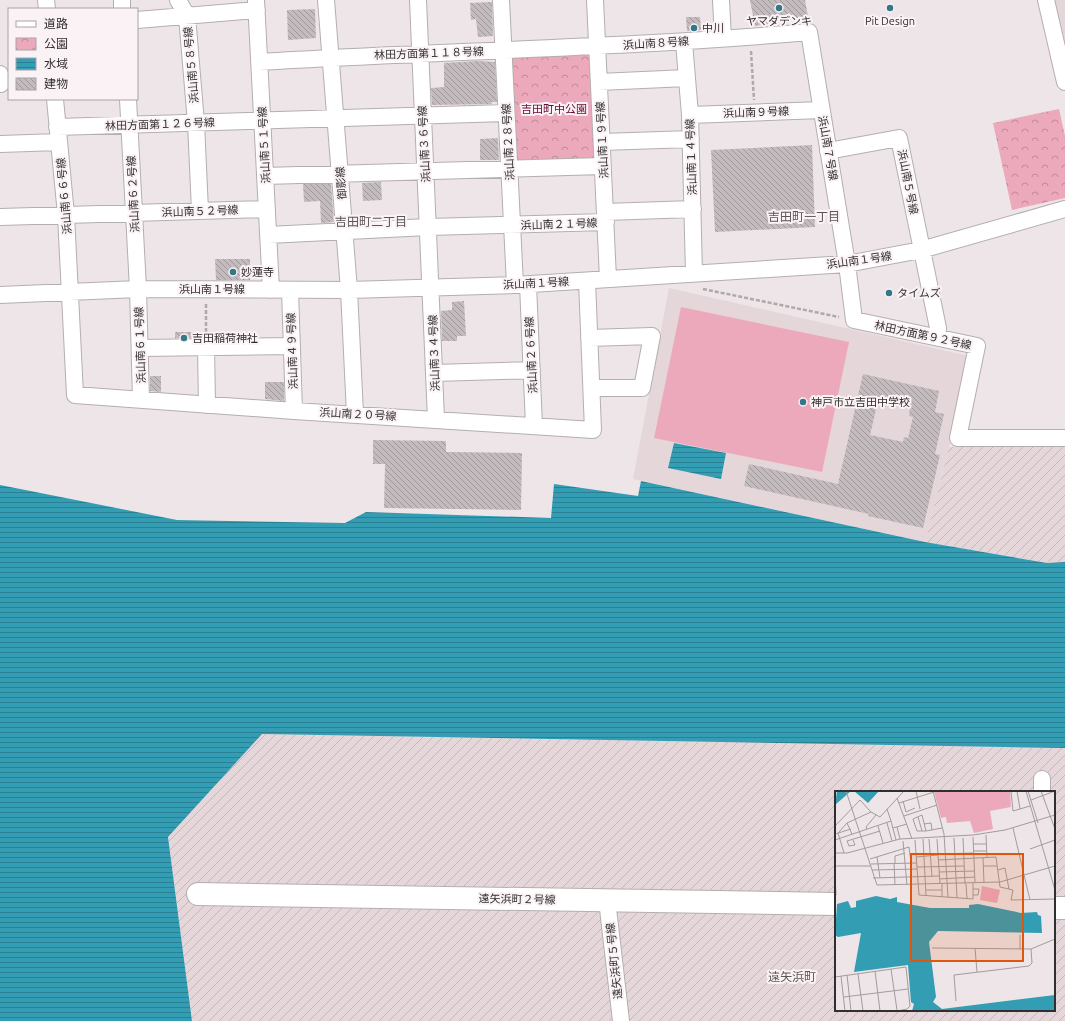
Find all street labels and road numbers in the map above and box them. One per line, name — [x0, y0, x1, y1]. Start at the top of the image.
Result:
street label: 浜山南５８号線 — [182, 26, 200, 104]
street label: 浜山南８号線 — [623, 35, 689, 51]
street label: 林田方面第１１８号線 — [374, 45, 484, 61]
street label: 浜山南１９号線 — [594, 101, 610, 179]
street label: 浜山南２８号線 — [500, 103, 516, 181]
street label: 浜山南３６号線 — [416, 105, 432, 183]
street label: 浜山南９号線 — [723, 105, 789, 119]
street label: 浜山南５１号線 — [256, 106, 272, 184]
street label: 浜山南７号線 — [816, 114, 840, 182]
street label: 林田方面第１２６号線 — [105, 116, 215, 132]
street label: 浜山南１４号線 — [684, 118, 698, 196]
street label: 浜山南５号線 — [896, 148, 920, 216]
street label: 浜山南６２号線 — [125, 155, 141, 233]
street label: 浜山南６６号線 — [55, 157, 73, 235]
street label: 御影線 — [334, 166, 348, 201]
street label: 浜山南５２号線 — [161, 204, 239, 218]
street label: 浜山南２１号線 — [520, 217, 598, 231]
street label: 浜山南１号線 — [825, 249, 893, 271]
street label: 浜山南１号線 — [503, 275, 569, 291]
street label: 浜山南１号線 — [179, 283, 245, 295]
street label: 浜山南６１号線 — [133, 306, 147, 384]
street label: 浜山南４９号線 — [285, 312, 299, 390]
street label: 浜山南３４号線 — [427, 314, 441, 392]
street label: 浜山南２６号線 — [523, 316, 539, 394]
street label: 林田方面第９２号線 — [873, 319, 973, 351]
street label: 浜山南２０号線 — [319, 406, 397, 422]
street label: 遠矢浜町２号線 — [478, 892, 556, 906]
street label: 遠矢浜町５号線 — [604, 922, 624, 1000]

